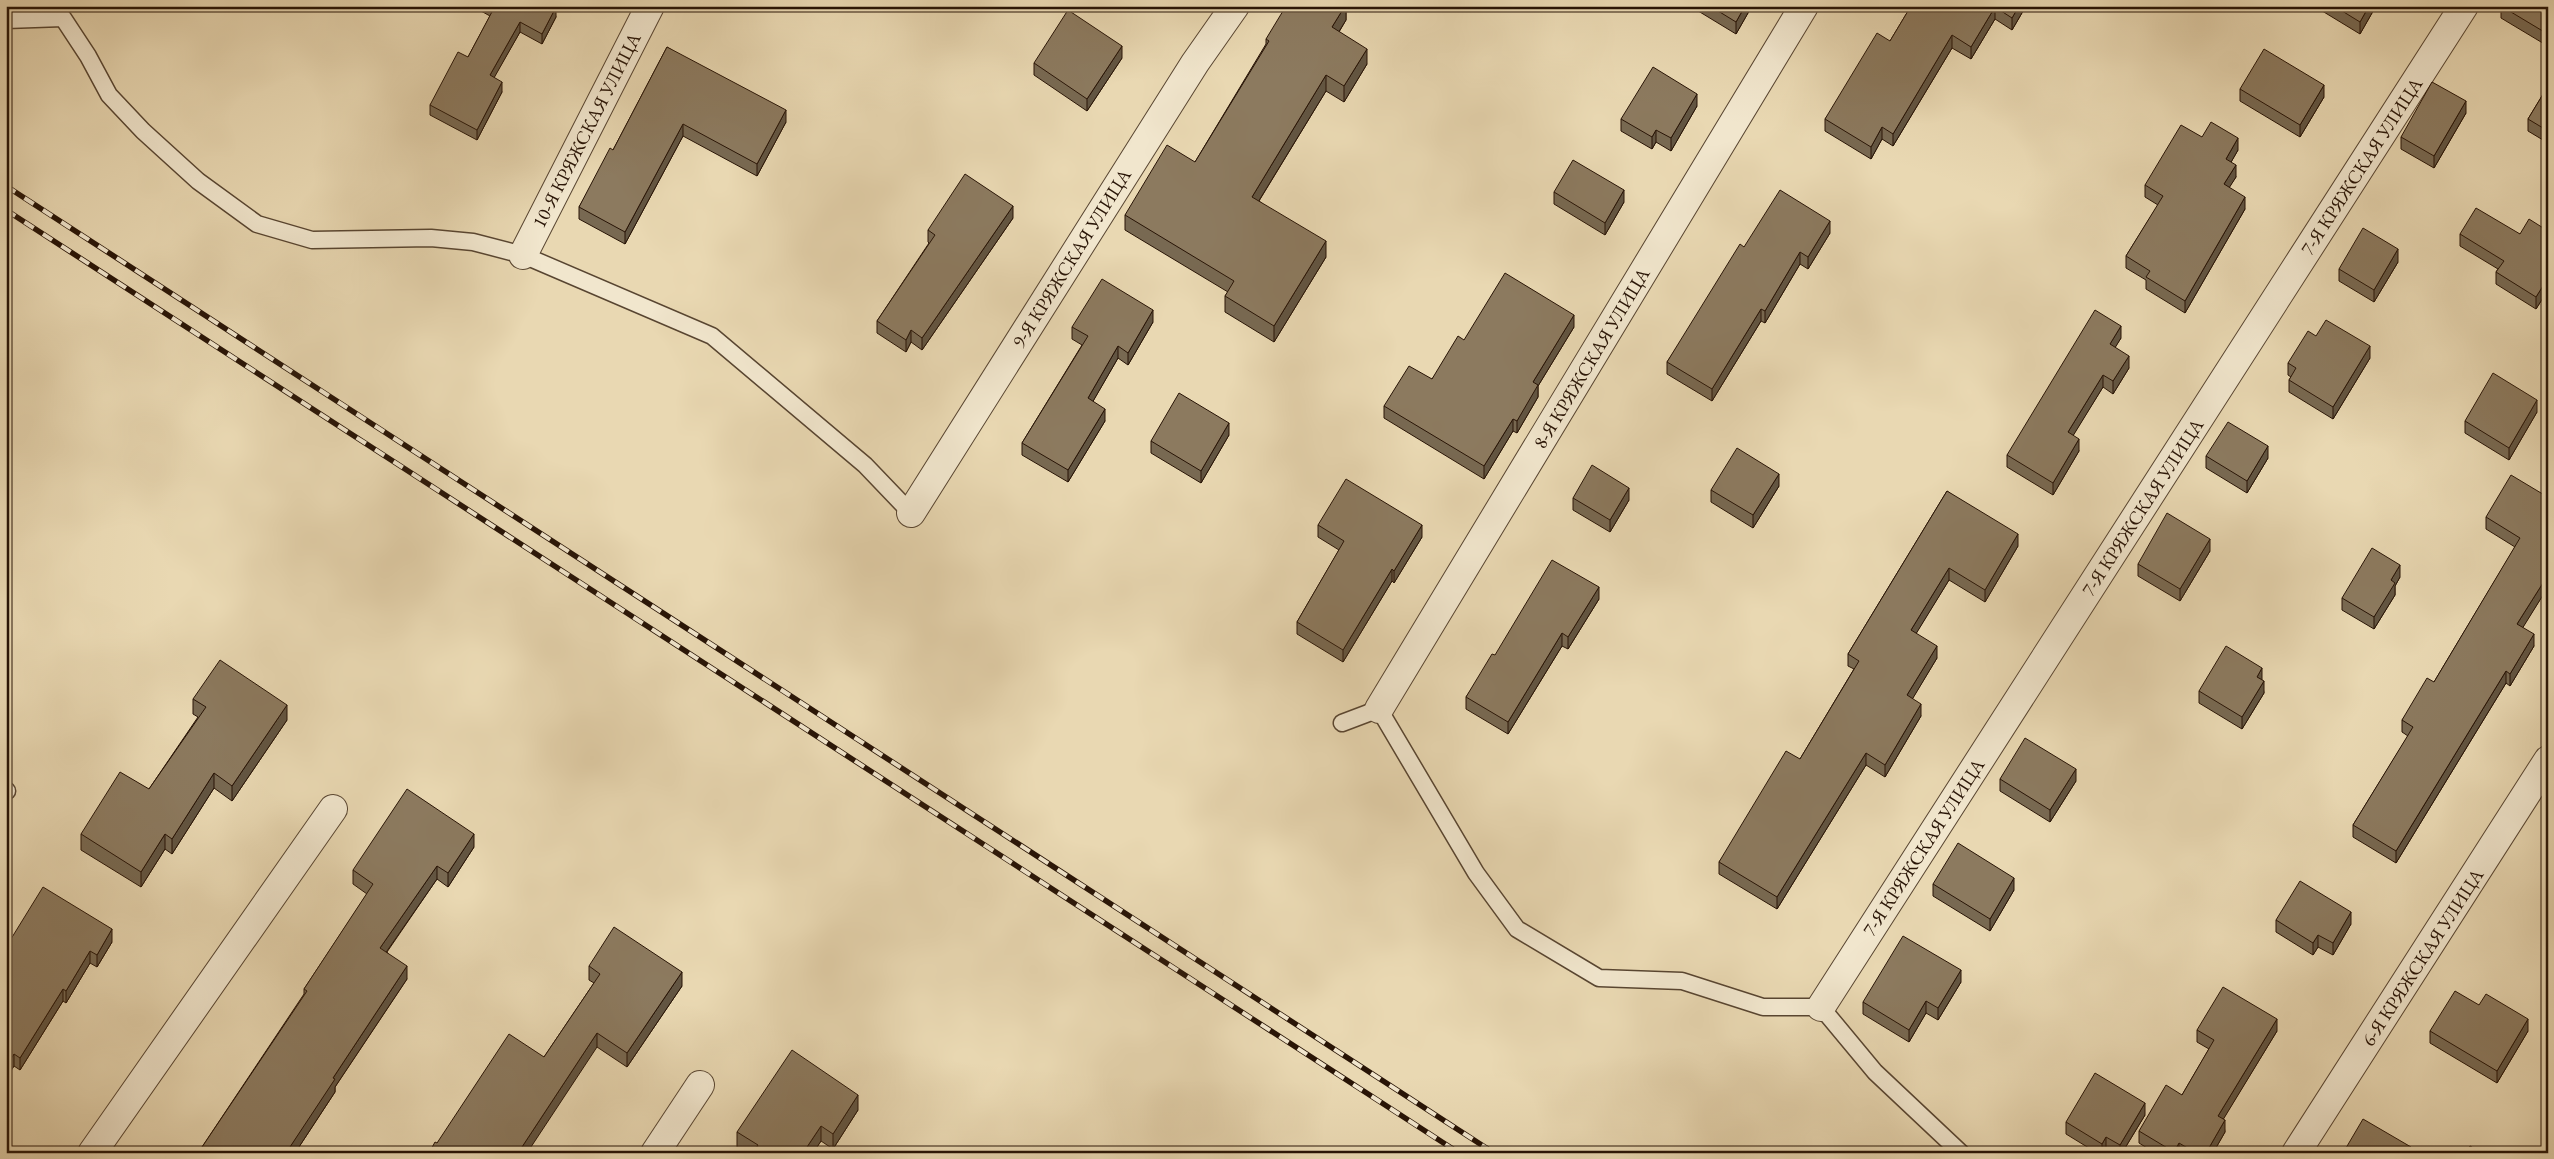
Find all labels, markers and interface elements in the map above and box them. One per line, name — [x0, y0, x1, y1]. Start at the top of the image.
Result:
street label: 10-Я КРЯЖСКАЯ УЛИЦА — [526, 28, 647, 232]
street label: 7-Я КРЯЖСКАЯ УЛИЦА — [2295, 72, 2429, 260]
street label: 9-Я КРЯЖСКАЯ УЛИЦА — [1006, 163, 1137, 352]
street label: 8-Я КРЯЖСКАЯ УЛИЦА — [1528, 263, 1656, 453]
street label: 7-Я КРЯЖСКАЯ УЛИЦА — [2076, 413, 2210, 601]
street label: 7-Я КРЯЖСКАЯ УЛИЦА — [1857, 753, 1991, 941]
street label: 6-Я КРЯЖСКАЯ УЛИЦА — [2356, 863, 2490, 1051]

